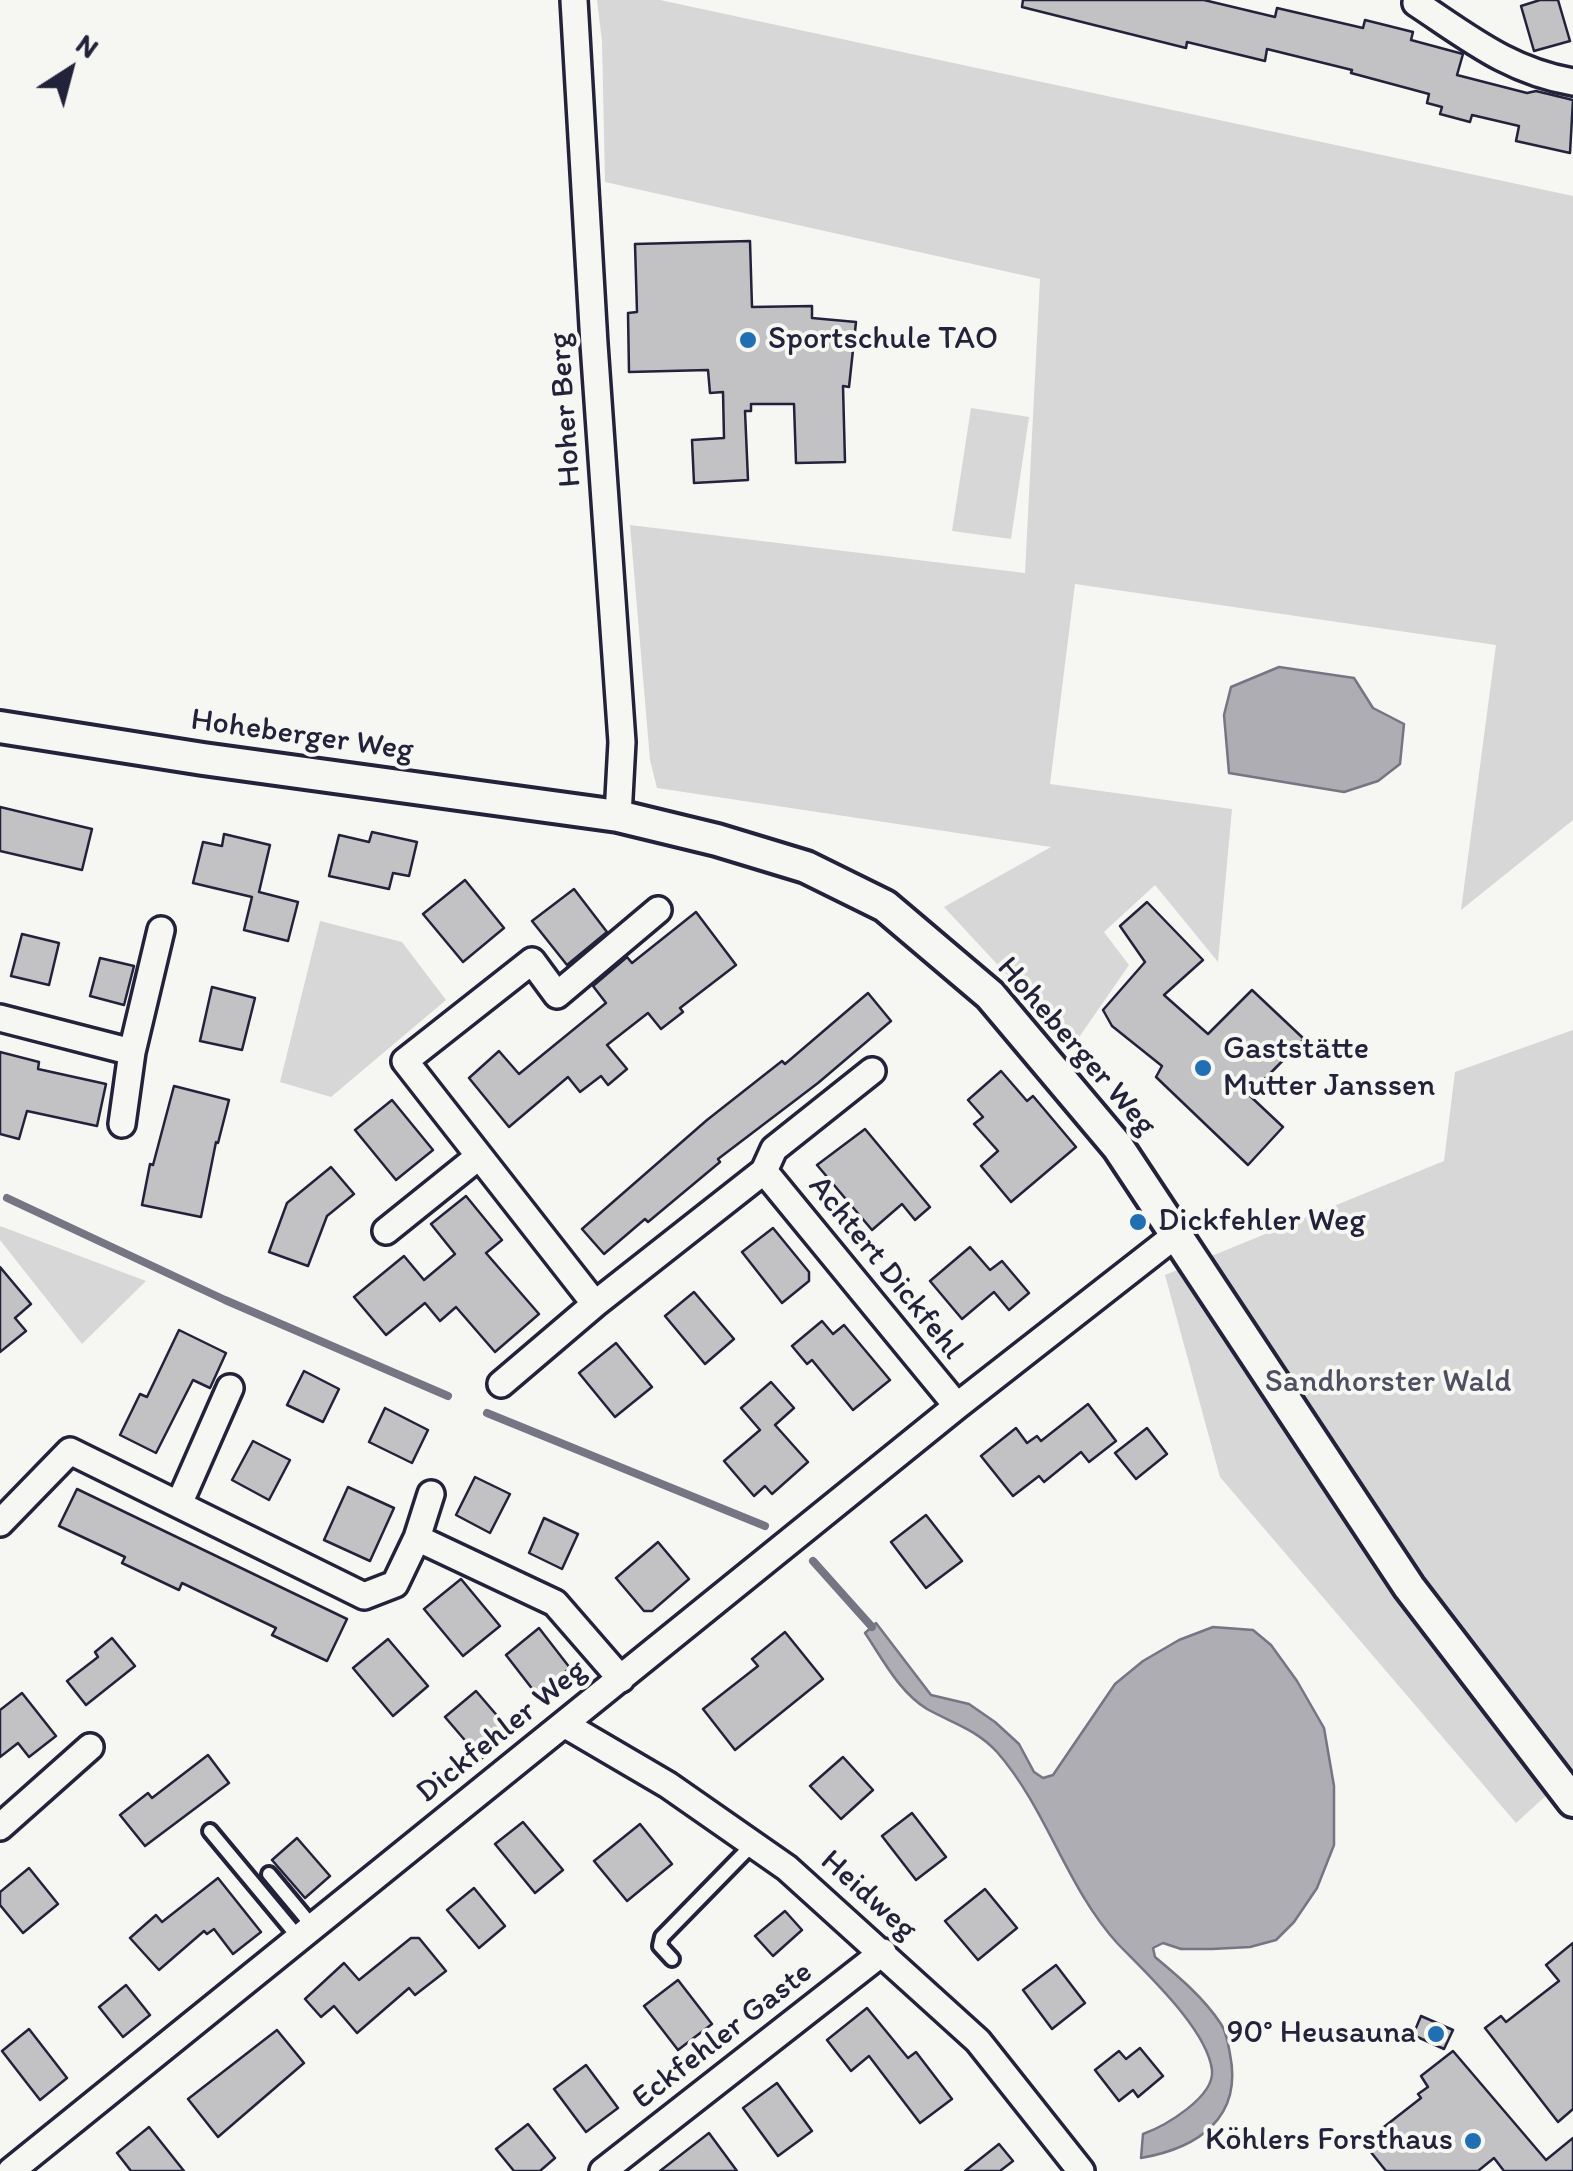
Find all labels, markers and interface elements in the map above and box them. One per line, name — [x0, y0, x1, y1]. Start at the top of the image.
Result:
north arrow — [20, 20, 120, 120]
text: N — [70, 26, 105, 65]
place label: Sportschule TAO — [768, 321, 998, 359]
marker: Sportschule TAO — [737, 329, 759, 351]
street label: Hoher Berg — [541, 331, 591, 489]
street label: Hoheberger Weg — [188, 701, 416, 771]
street label: Hoheberger Weg — [988, 950, 1164, 1144]
place label: Gaststätte Mutter Janssen — [1223, 1031, 1435, 1106]
marker: Gaststätte Mutter Janssen — [1192, 1057, 1214, 1079]
street label: Achtert Dickfehl — [799, 1168, 971, 1368]
place label: Dickfehler Weg — [1158, 1203, 1366, 1241]
marker: Dickfehler Weg — [1127, 1211, 1149, 1233]
park label: Sandhorster Wald — [1265, 1364, 1511, 1402]
street label: Dickfehler Weg — [409, 1652, 595, 1812]
street label: Heidweg — [812, 1843, 924, 1949]
street label: Eckfehler Gaste — [625, 1954, 821, 2118]
place label: 90° Heusauna — [1227, 2015, 1416, 2053]
marker: 90° Heusauna — [1425, 2023, 1447, 2045]
place label: Köhlers Forsthaus — [1205, 2122, 1453, 2160]
marker: Köhlers Forsthaus — [1462, 2130, 1484, 2152]

